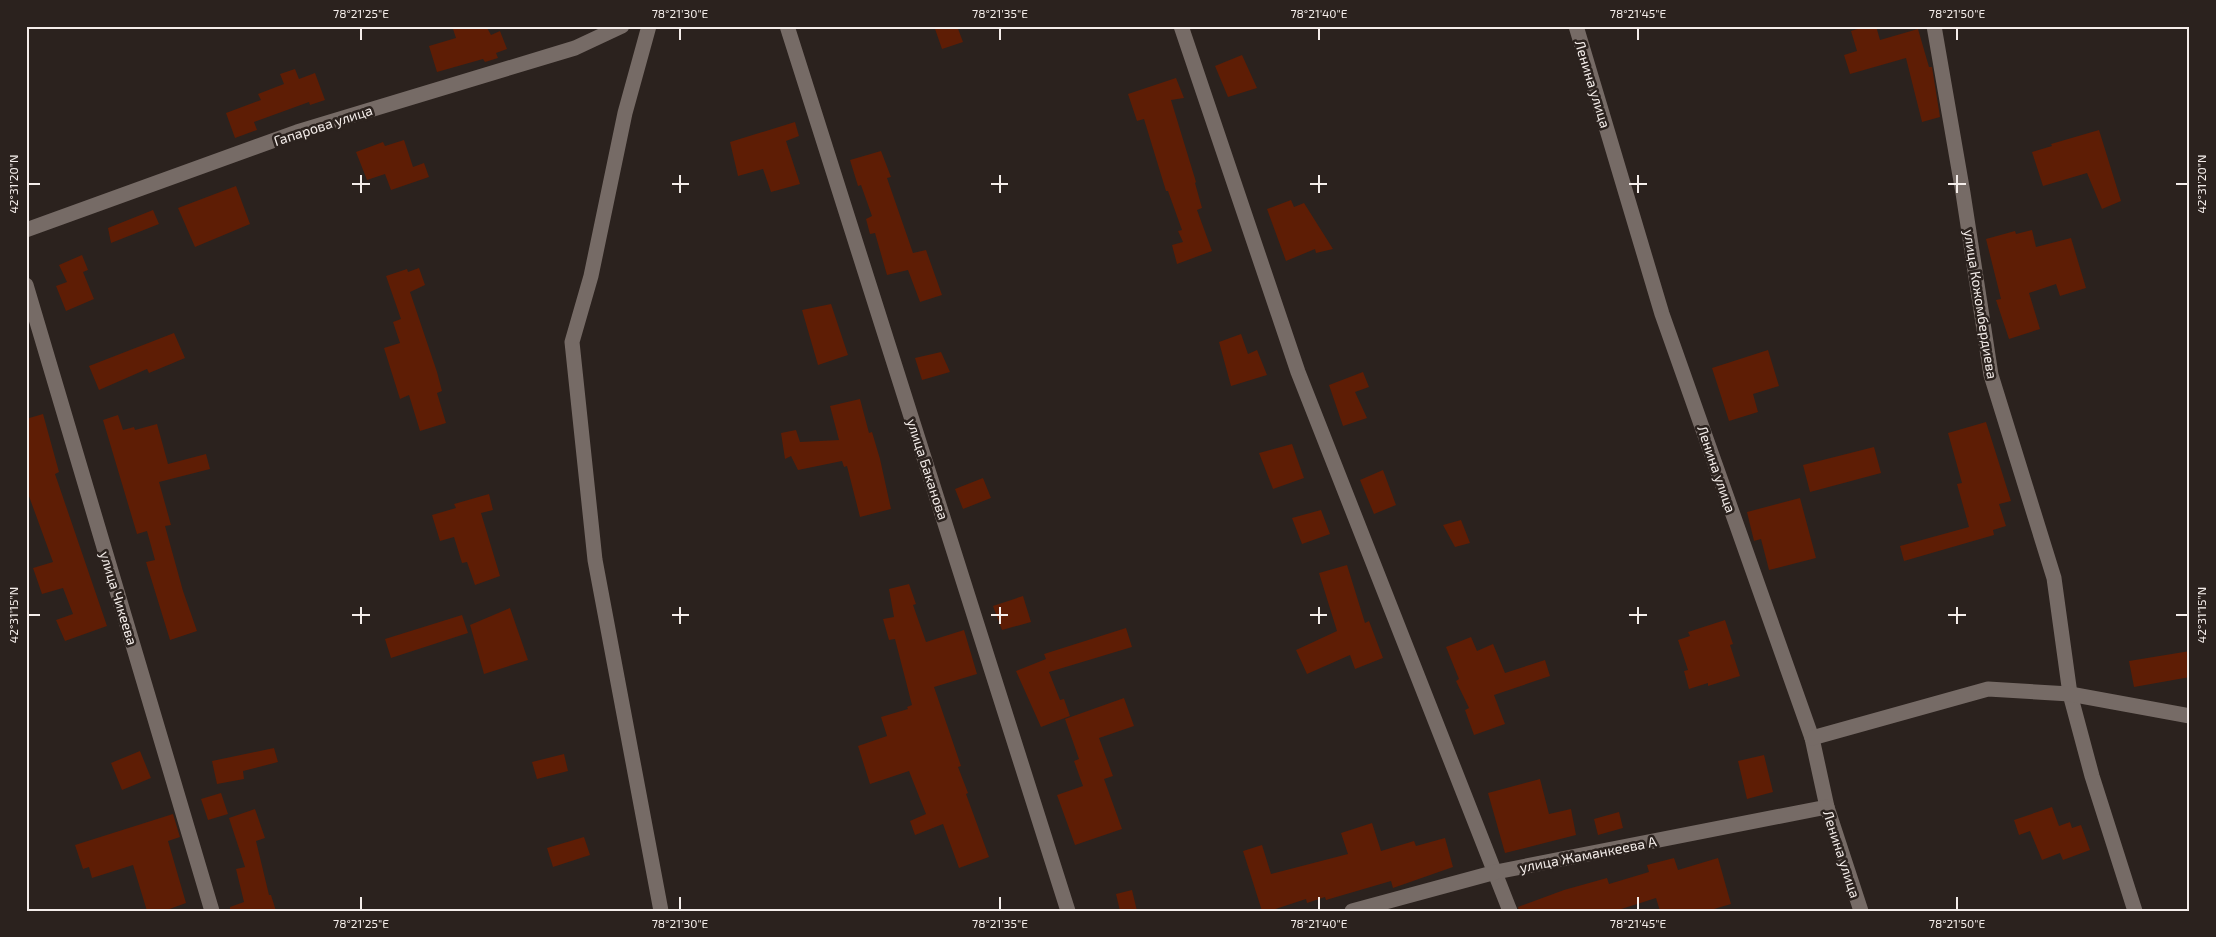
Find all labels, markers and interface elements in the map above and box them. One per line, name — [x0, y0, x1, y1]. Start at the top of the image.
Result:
text: 78°21'25"E — [333, 6, 389, 20]
text: 78°21'30"E — [652, 6, 709, 20]
text: 78°21'35"E — [972, 6, 1028, 20]
text: 78°21'40"E — [1290, 6, 1348, 20]
text: 78°21'45"E — [1610, 6, 1666, 20]
text: 78°21'50"E — [1929, 6, 1985, 20]
street label: Ленина улица — [1572, 38, 1614, 130]
street label: Гапарова улица — [271, 101, 375, 149]
text: 42°31'20"N — [6, 154, 20, 214]
text: 42°31'20"N — [2194, 154, 2208, 214]
street label: улица Кожомбердиева — [1961, 228, 2001, 380]
street label: улица Баканова — [904, 416, 952, 522]
street label: Ленина улица — [1694, 423, 1740, 515]
street label: улица Чикеева — [97, 549, 141, 647]
text: 42°31'15"N — [6, 587, 20, 643]
text: 42°31'15"N — [2194, 587, 2208, 643]
street label: Ленина улица — [1820, 808, 1864, 900]
street label: улица Жаманкеева А — [1518, 832, 1658, 876]
text: 78°21'25"E — [333, 916, 389, 930]
text: 78°21'30"E — [652, 916, 709, 930]
text: 78°21'35"E — [972, 916, 1028, 930]
text: 78°21'40"E — [1290, 916, 1348, 930]
text: 78°21'45"E — [1610, 916, 1666, 930]
text: 78°21'50"E — [1929, 916, 1985, 930]

